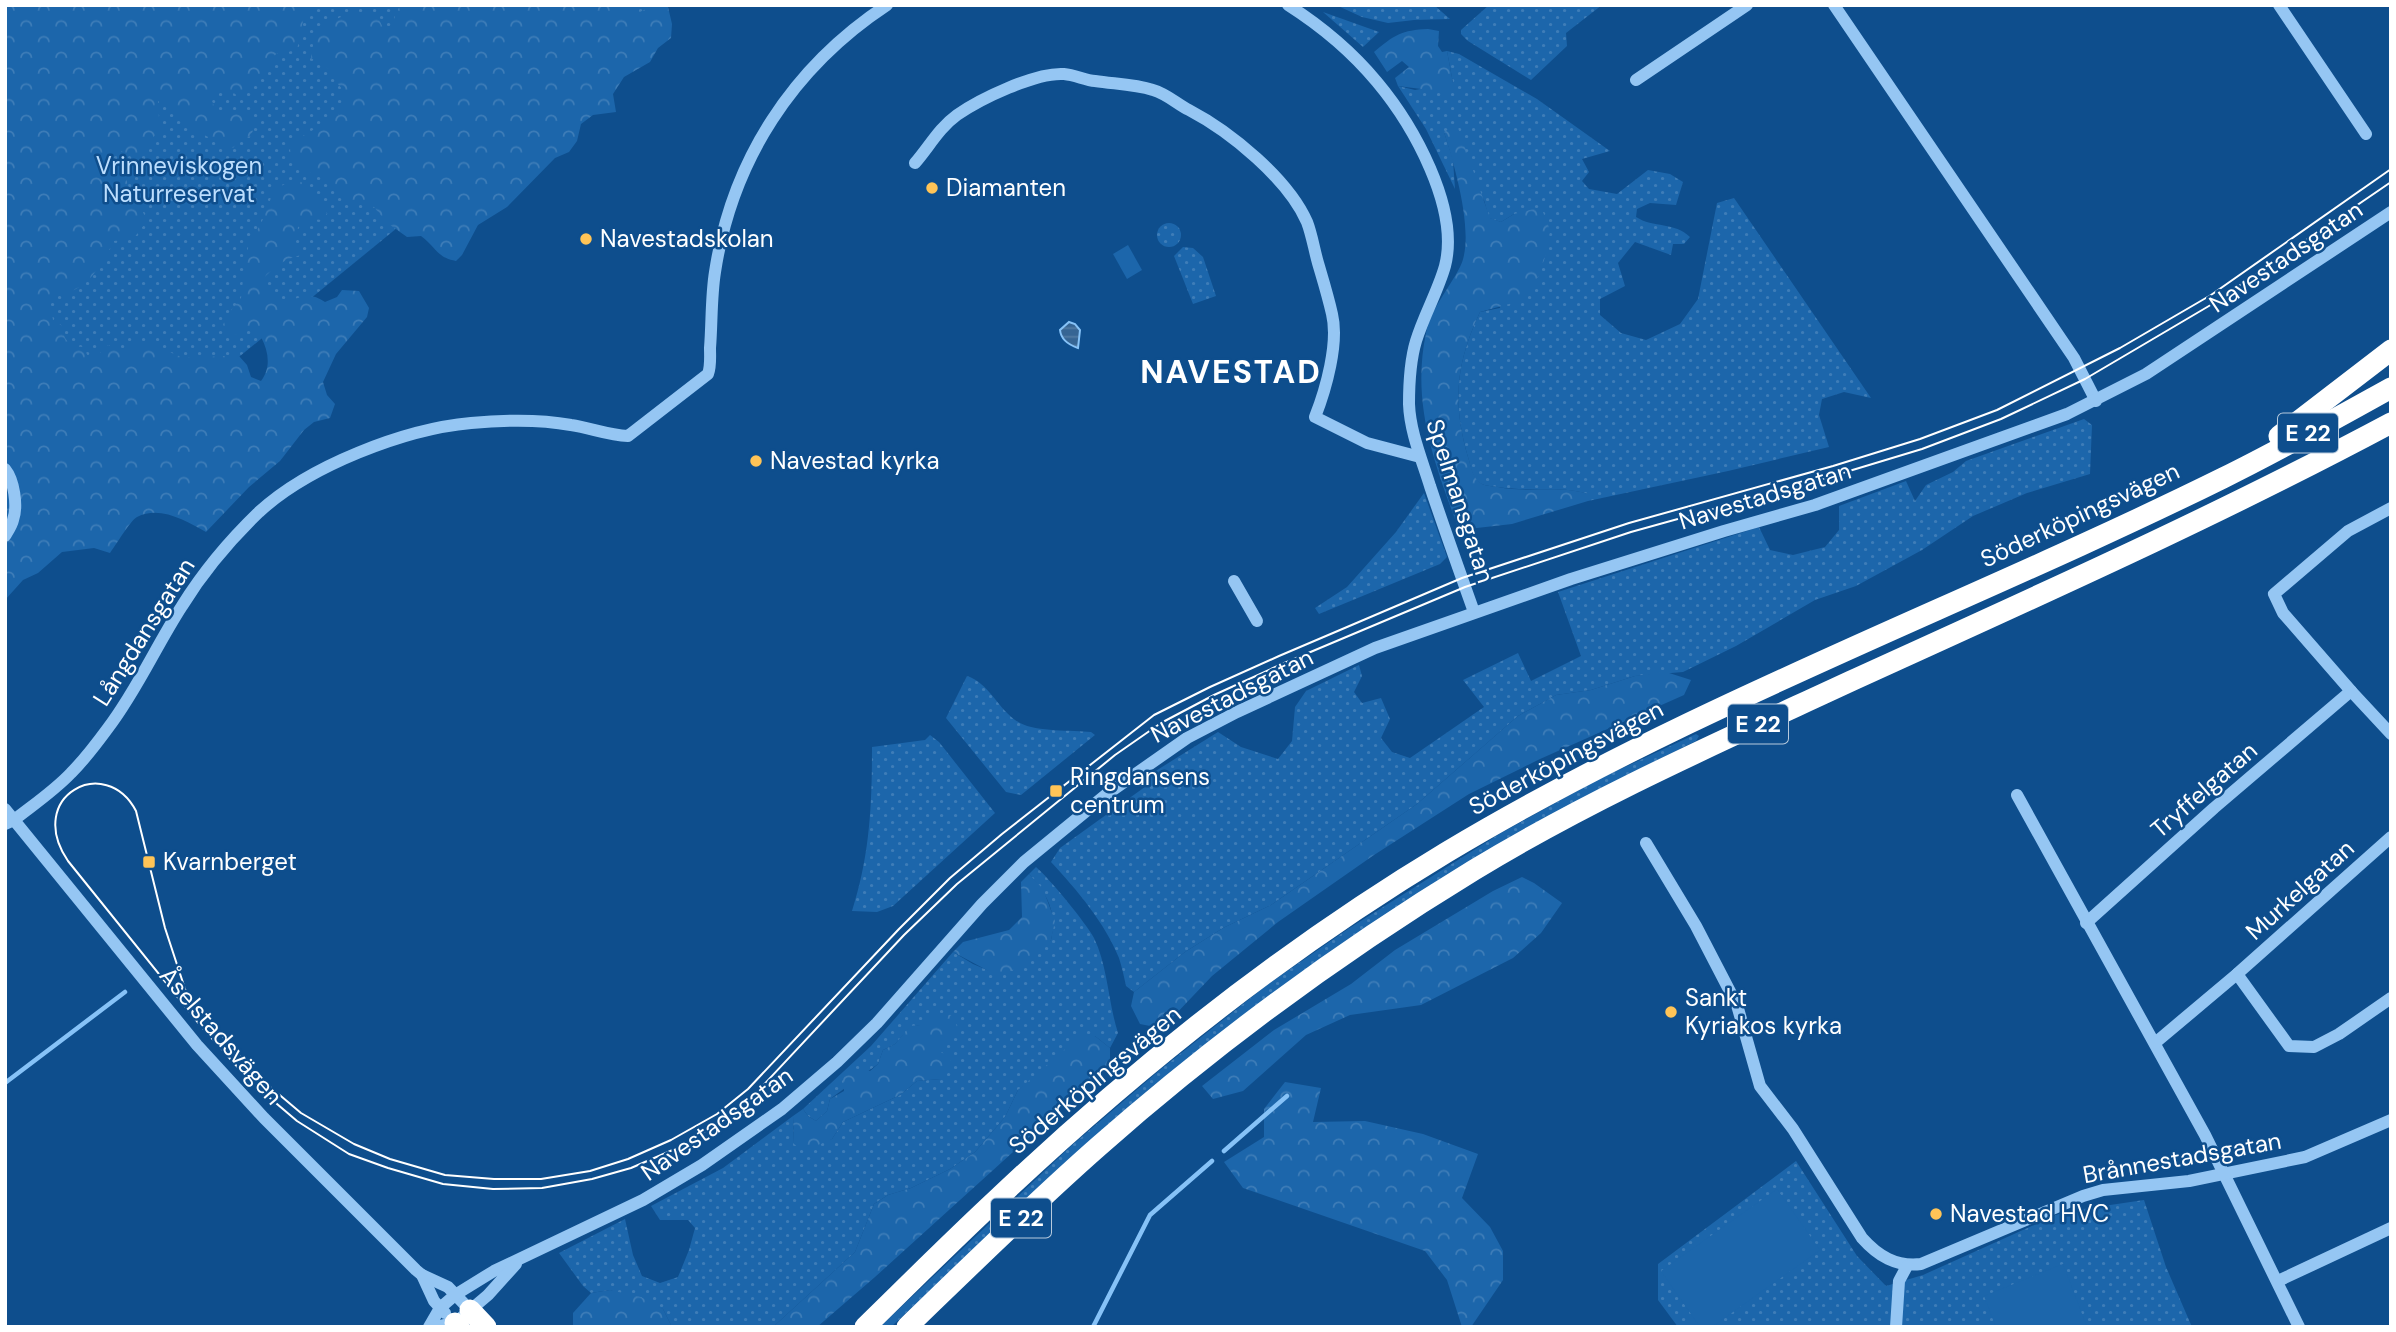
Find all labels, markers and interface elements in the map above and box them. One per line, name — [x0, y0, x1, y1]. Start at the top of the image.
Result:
park label: Vrinneviskogen Naturreservat — [96, 150, 262, 209]
place label: Diamanten — [946, 172, 1066, 203]
marker: Diamanten — [924, 180, 940, 196]
street label: Navestadsgatan — [2203, 194, 2368, 319]
place label: Navestadskolan — [600, 223, 774, 254]
marker: Navestadskolan — [578, 231, 594, 247]
district label: NAVESTAD — [1140, 351, 1322, 393]
road number: E 22 — [2278, 414, 2338, 452]
street label: Spelmansgatan — [1419, 415, 1502, 587]
place label: Navestad kyrka — [770, 445, 940, 476]
marker: Navestad kyrka — [748, 453, 764, 469]
street label: Navestadsgatan — [1675, 455, 1855, 536]
street label: Söderköpingsvägen — [1975, 455, 2184, 574]
street label: Långdansgatan — [86, 552, 201, 711]
street label: Navestadsgatan — [1145, 641, 1318, 750]
street label: Söderköpingsvägen — [1463, 693, 1668, 822]
road number: E 22 — [1728, 704, 1788, 744]
street label: Tryffelgatan — [2144, 735, 2263, 844]
place label: Ringdansens centrum — [1070, 761, 1210, 820]
marker: Ringdansens centrum — [1048, 783, 1064, 799]
street label: Murkelgatan — [2239, 833, 2360, 946]
place label: Kvarnberget — [163, 846, 297, 877]
marker: Kvarnberget — [141, 854, 157, 870]
street label: Åselstadsvägen — [153, 960, 290, 1111]
place label: Sankt Kyriakos kyrka — [1685, 982, 1842, 1041]
street label: Söderköpingsvägen — [1002, 998, 1187, 1161]
marker: Sankt Kyriakos kyrka — [1663, 1004, 1679, 1020]
street label: Navestadsgatan — [635, 1060, 799, 1187]
street label: Brånnestadsgatan — [2080, 1125, 2284, 1190]
road number: E 22 — [991, 1198, 1051, 1238]
place label: Navestad HVC — [1950, 1198, 2109, 1229]
marker: Navestad HVC — [1928, 1206, 1944, 1222]

